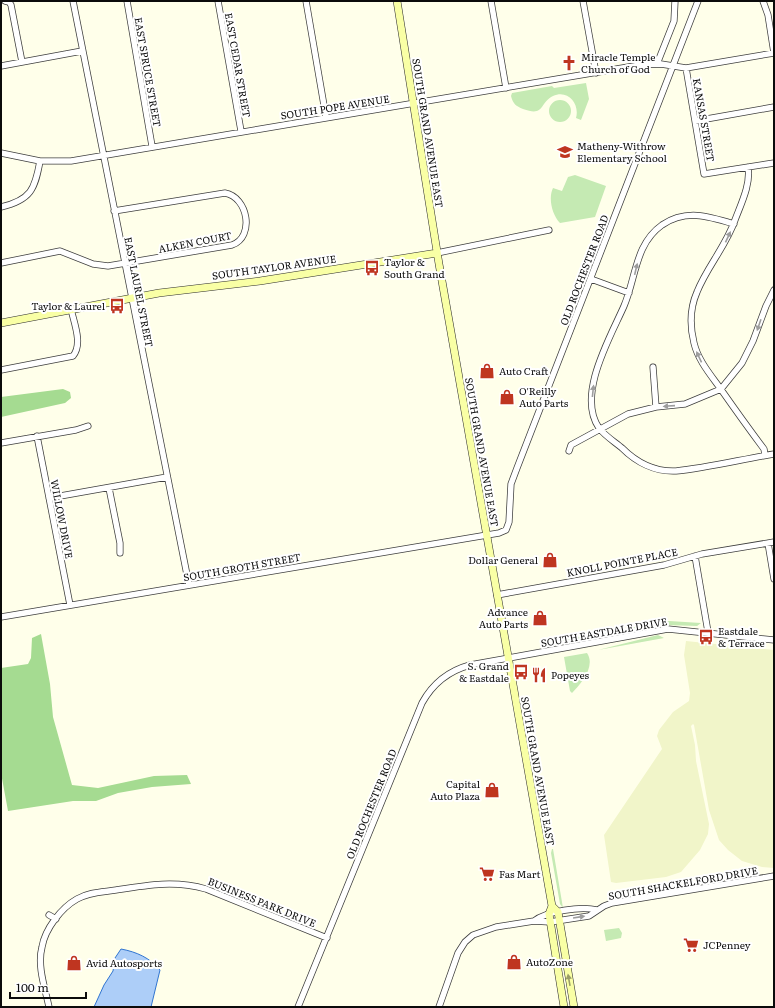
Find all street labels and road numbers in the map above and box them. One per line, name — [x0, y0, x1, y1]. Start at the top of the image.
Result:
street label: EAST CEDAR STREET — [222, 11, 255, 119]
street label: EAST SPRUCE STREET — [131, 16, 166, 128]
street label: SOUTH GRAND AVENUE EAST — [409, 57, 448, 209]
street label: KANSAS STREET — [690, 77, 719, 163]
street label: SOUTH POPE AVENUE — [279, 90, 391, 123]
street label: OLD ROCHESTER ROAD — [555, 212, 612, 327]
street label: ALKEN COURT — [157, 227, 233, 256]
street label: EAST LAUREL STREET — [121, 235, 158, 348]
street label: SOUTH TAYLOR AVENUE — [211, 250, 337, 283]
street label: SOUTH GRAND AVENUE EAST — [462, 376, 503, 528]
street label: WILLOW DRIVE — [47, 478, 78, 560]
street label: KNOLL POINTE PLACE — [565, 543, 679, 580]
street label: SOUTH GROTH STREET — [182, 549, 302, 584]
street label: SOUTH EASTDALE DRIVE — [539, 613, 668, 650]
street label: SOUTH GRAND AVENUE EAST — [518, 695, 559, 847]
street label: OLD ROCHESTER ROAD — [342, 746, 400, 861]
street label: SOUTH SHACKELFORD DRIVE — [607, 862, 759, 903]
street label: BUSINESS PARK DRIVE — [206, 873, 319, 930]

